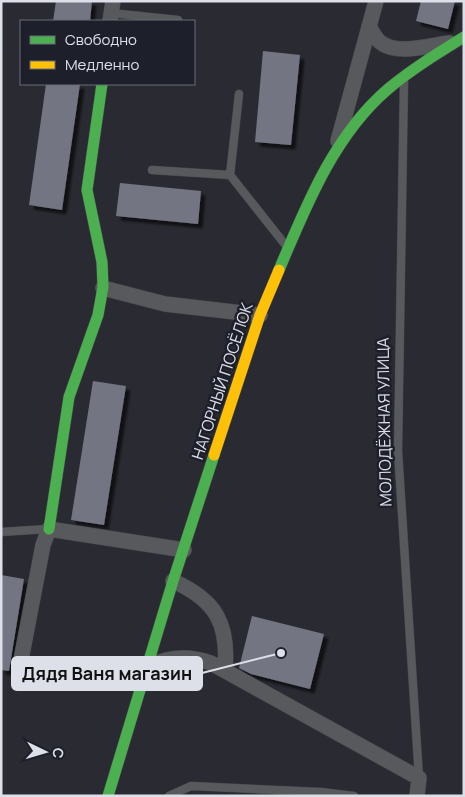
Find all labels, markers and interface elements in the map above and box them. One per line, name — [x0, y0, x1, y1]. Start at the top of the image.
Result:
legend — [20, 20, 195, 85]
text: Свободно — [65, 29, 137, 50]
text: Медленно — [65, 54, 139, 75]
street label: НАГОРНЫЙ ПОСЁЛОК — [186, 299, 258, 462]
street label: МОЛОДЁЖНАЯ УЛИЦА — [372, 337, 396, 507]
callout: Дядя Ваня магазин — [12, 657, 202, 690]
text: Дядя Ваня магазин — [22, 661, 192, 685]
north arrow — [20, 727, 70, 777]
text: С — [49, 747, 68, 759]

